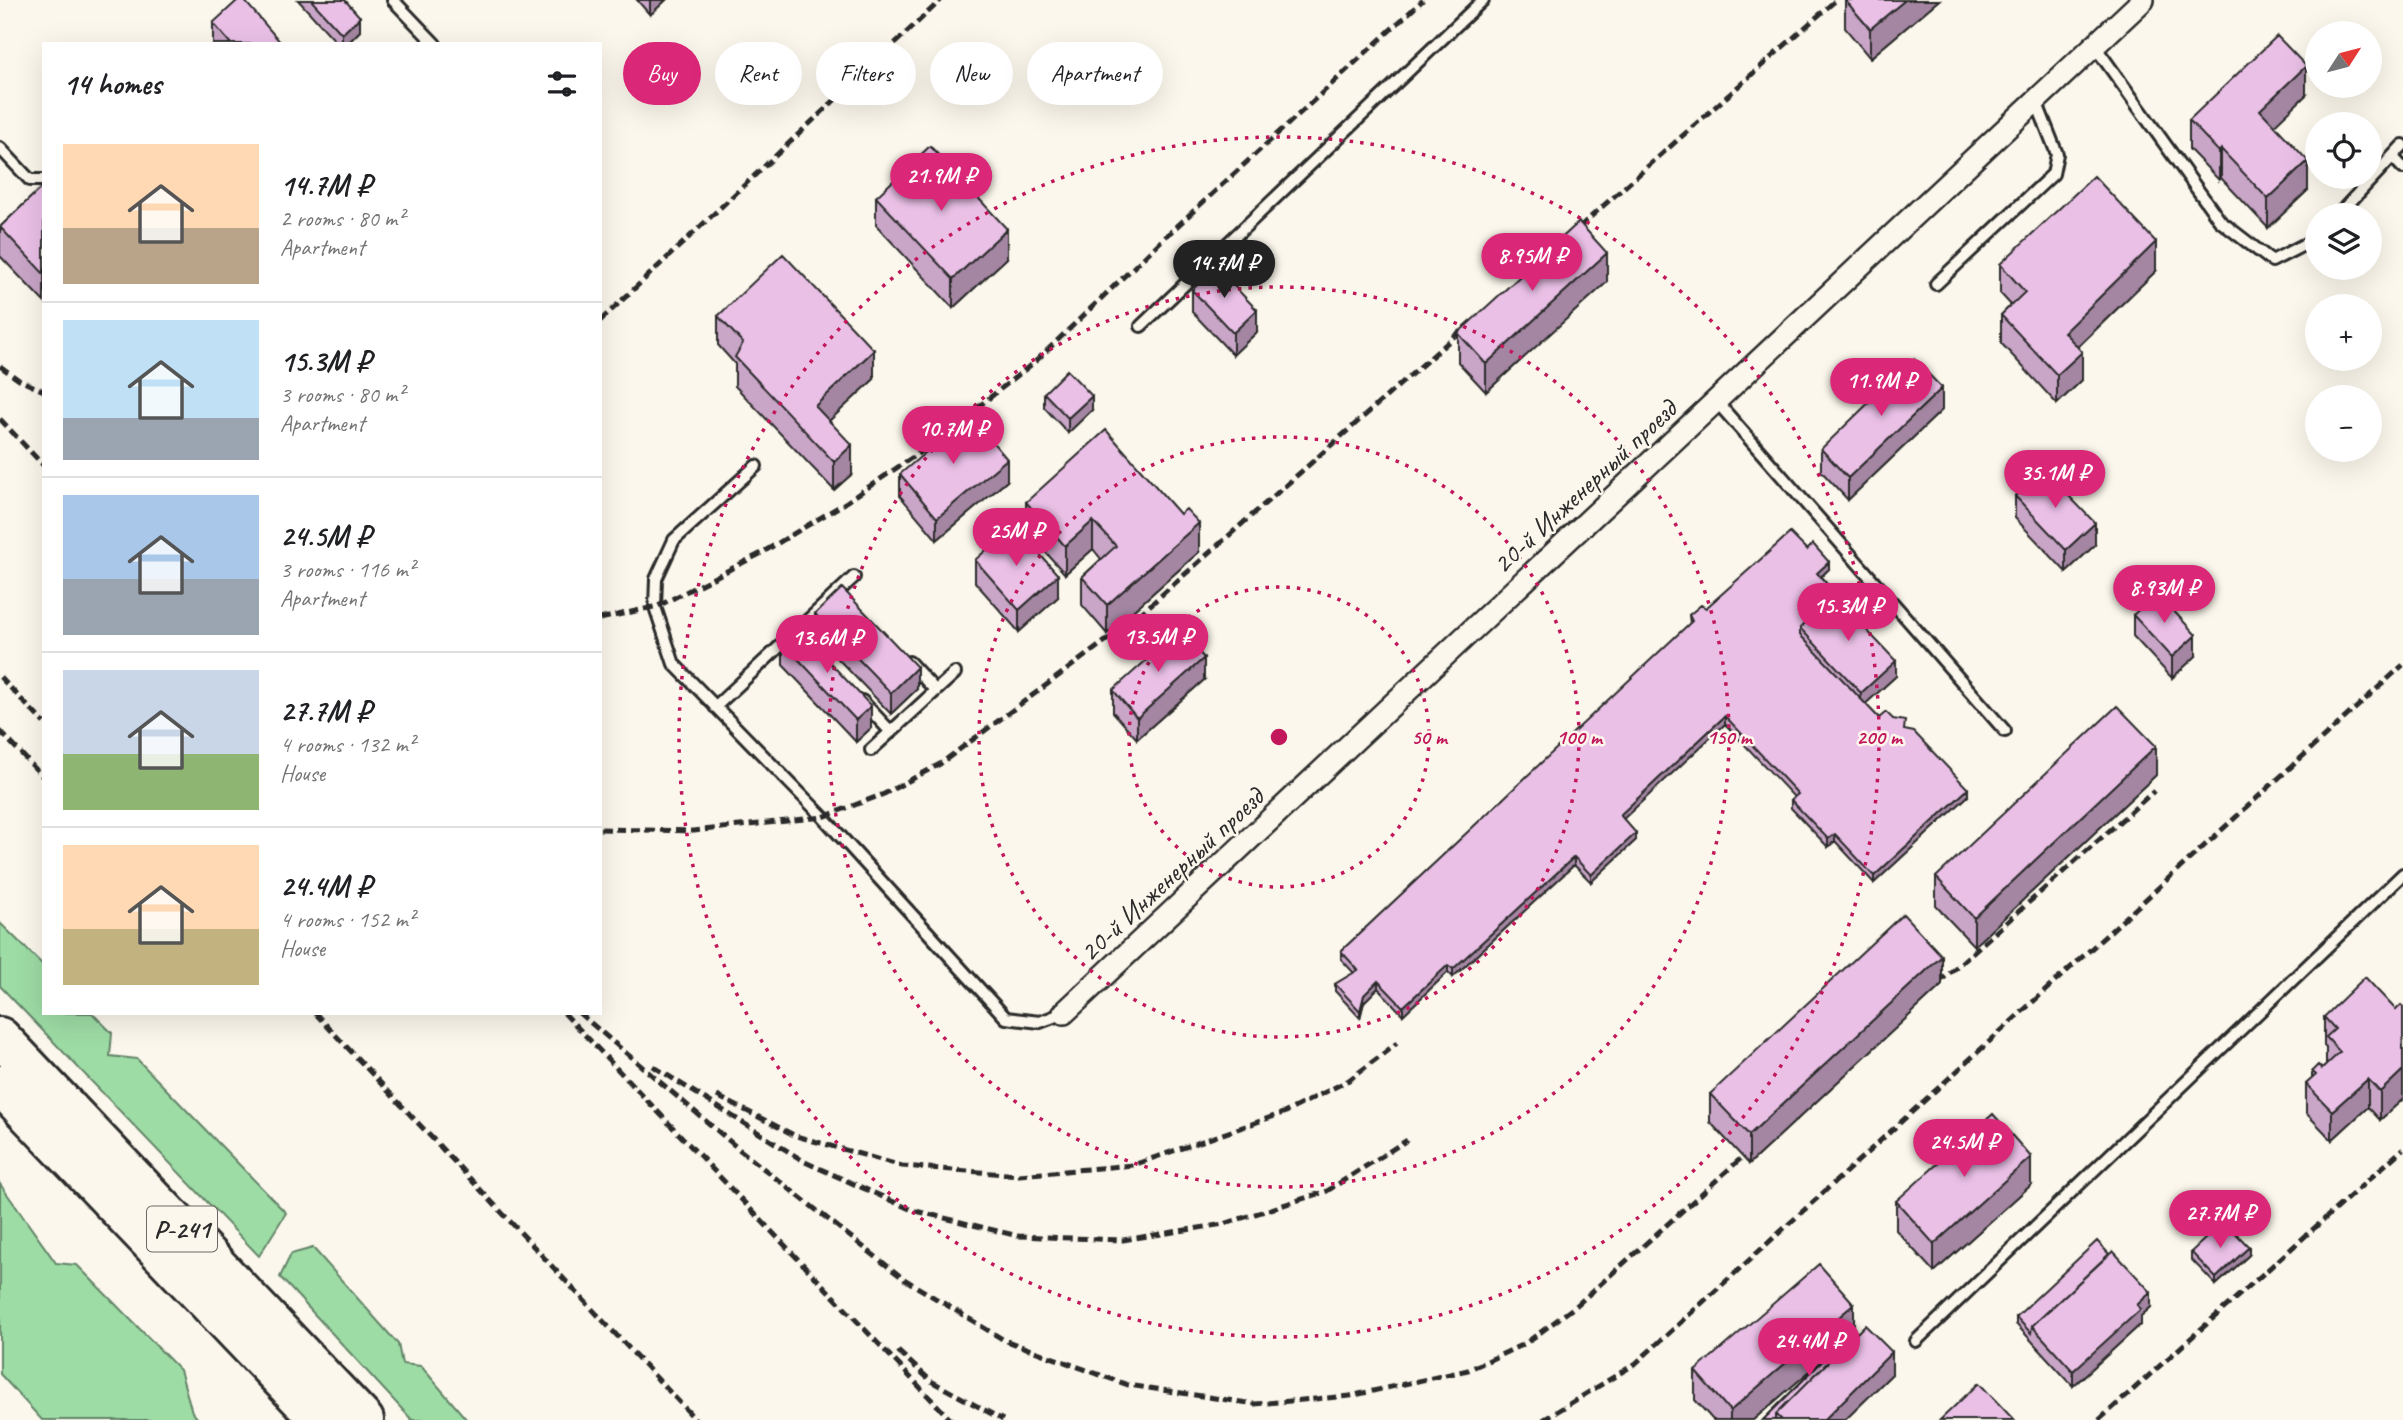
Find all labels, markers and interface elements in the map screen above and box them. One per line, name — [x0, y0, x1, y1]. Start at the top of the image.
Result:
north arrow — [2305, 21, 2382, 98]
map controls — [2305, 21, 2382, 462]
chip: Buy — [623, 42, 701, 105]
chip: Rent — [715, 42, 802, 105]
chip: Filters — [816, 42, 916, 105]
chip: New — [930, 42, 1013, 105]
chip: Apartment — [1027, 42, 1163, 105]
text: 14 homes — [63, 65, 161, 103]
icon: filters — [543, 65, 581, 103]
button: locate — [2305, 112, 2382, 189]
pin: 21.9M ₽ — [876, 154, 1006, 213]
text: 21.9M ₽ — [906, 161, 976, 190]
text: 14.7M ₽ — [280, 166, 371, 204]
icon: home — [119, 172, 203, 256]
button: layers — [2305, 203, 2382, 280]
text: 2 rooms · 80 m² — [280, 204, 404, 233]
text: Apartment — [280, 233, 365, 262]
pin: 8.95M ₽ — [1467, 233, 1597, 293]
pin: 14.7M ₽ — [1159, 240, 1289, 300]
text: 8.95M ₽ — [1497, 241, 1567, 270]
text: 14.7M ₽ — [1189, 248, 1259, 277]
button: + — [2305, 294, 2382, 371]
text: 15.3M ₽ — [280, 342, 371, 380]
icon: home — [119, 348, 203, 432]
pin: 11.9M ₽ — [1816, 358, 1946, 418]
text: 11.9M ₽ — [1846, 366, 1916, 395]
text: 3 rooms · 80 m² — [280, 380, 404, 409]
button: − — [2305, 385, 2382, 462]
street label: 20-й Инженерный проезд — [1485, 390, 1686, 581]
pin: 10.7M ₽ — [888, 406, 1018, 466]
text: Apartment — [280, 409, 365, 438]
text: 10.7M ₽ — [918, 414, 988, 443]
pin: 35.1M ₽ — [1990, 450, 2120, 510]
text: 35.1M ₽ — [2020, 458, 2090, 487]
pin: 25M ₽ — [967, 508, 1065, 568]
text: 25M ₽ — [989, 516, 1043, 545]
text: 24.5M ₽ — [280, 517, 371, 555]
icon: home — [119, 523, 203, 607]
text: 3 rooms · 116 m² — [280, 555, 415, 584]
pin: 8.93M ₽ — [2099, 566, 2229, 625]
text: 8.93M ₽ — [2129, 573, 2199, 602]
text: Apartment — [280, 584, 365, 613]
pin: 15.3M ₽ — [1783, 584, 1913, 643]
text: 15.3M ₽ — [1813, 591, 1883, 620]
pin: 13.5M ₽ — [1093, 614, 1223, 674]
pin: 13.6M ₽ — [762, 616, 892, 675]
text: 13.5M ₽ — [1123, 622, 1193, 651]
text: 13.6M ₽ — [792, 623, 862, 652]
text: 27.7M ₽ — [280, 692, 371, 730]
icon: home — [119, 698, 203, 782]
text: 50 m — [1411, 724, 1449, 750]
text: 100 m — [1556, 724, 1604, 750]
text: 150 m — [1706, 724, 1754, 750]
text: 200 m — [1856, 724, 1904, 750]
centre of rings — [1267, 725, 1291, 749]
text: 4 rooms · 132 m² — [280, 730, 415, 759]
text: House — [280, 759, 325, 788]
street label: 20-й Инженерный проезд — [1072, 778, 1273, 969]
text: 24.4M ₽ — [280, 867, 371, 905]
icon: home — [119, 873, 203, 957]
text: 4 rooms · 152 m² — [280, 905, 415, 934]
text: House — [280, 934, 325, 963]
pin: 24.5M ₽ — [1899, 1120, 2029, 1179]
text: 24.5M ₽ — [1929, 1127, 1999, 1156]
pin: 27.7M ₽ — [2155, 1190, 2285, 1250]
text: 27.7M ₽ — [2185, 1198, 2255, 1227]
road number: Р-241 — [147, 1206, 217, 1252]
pin: 24.4M ₽ — [1744, 1318, 1874, 1378]
text: 24.4M ₽ — [1774, 1326, 1844, 1355]

